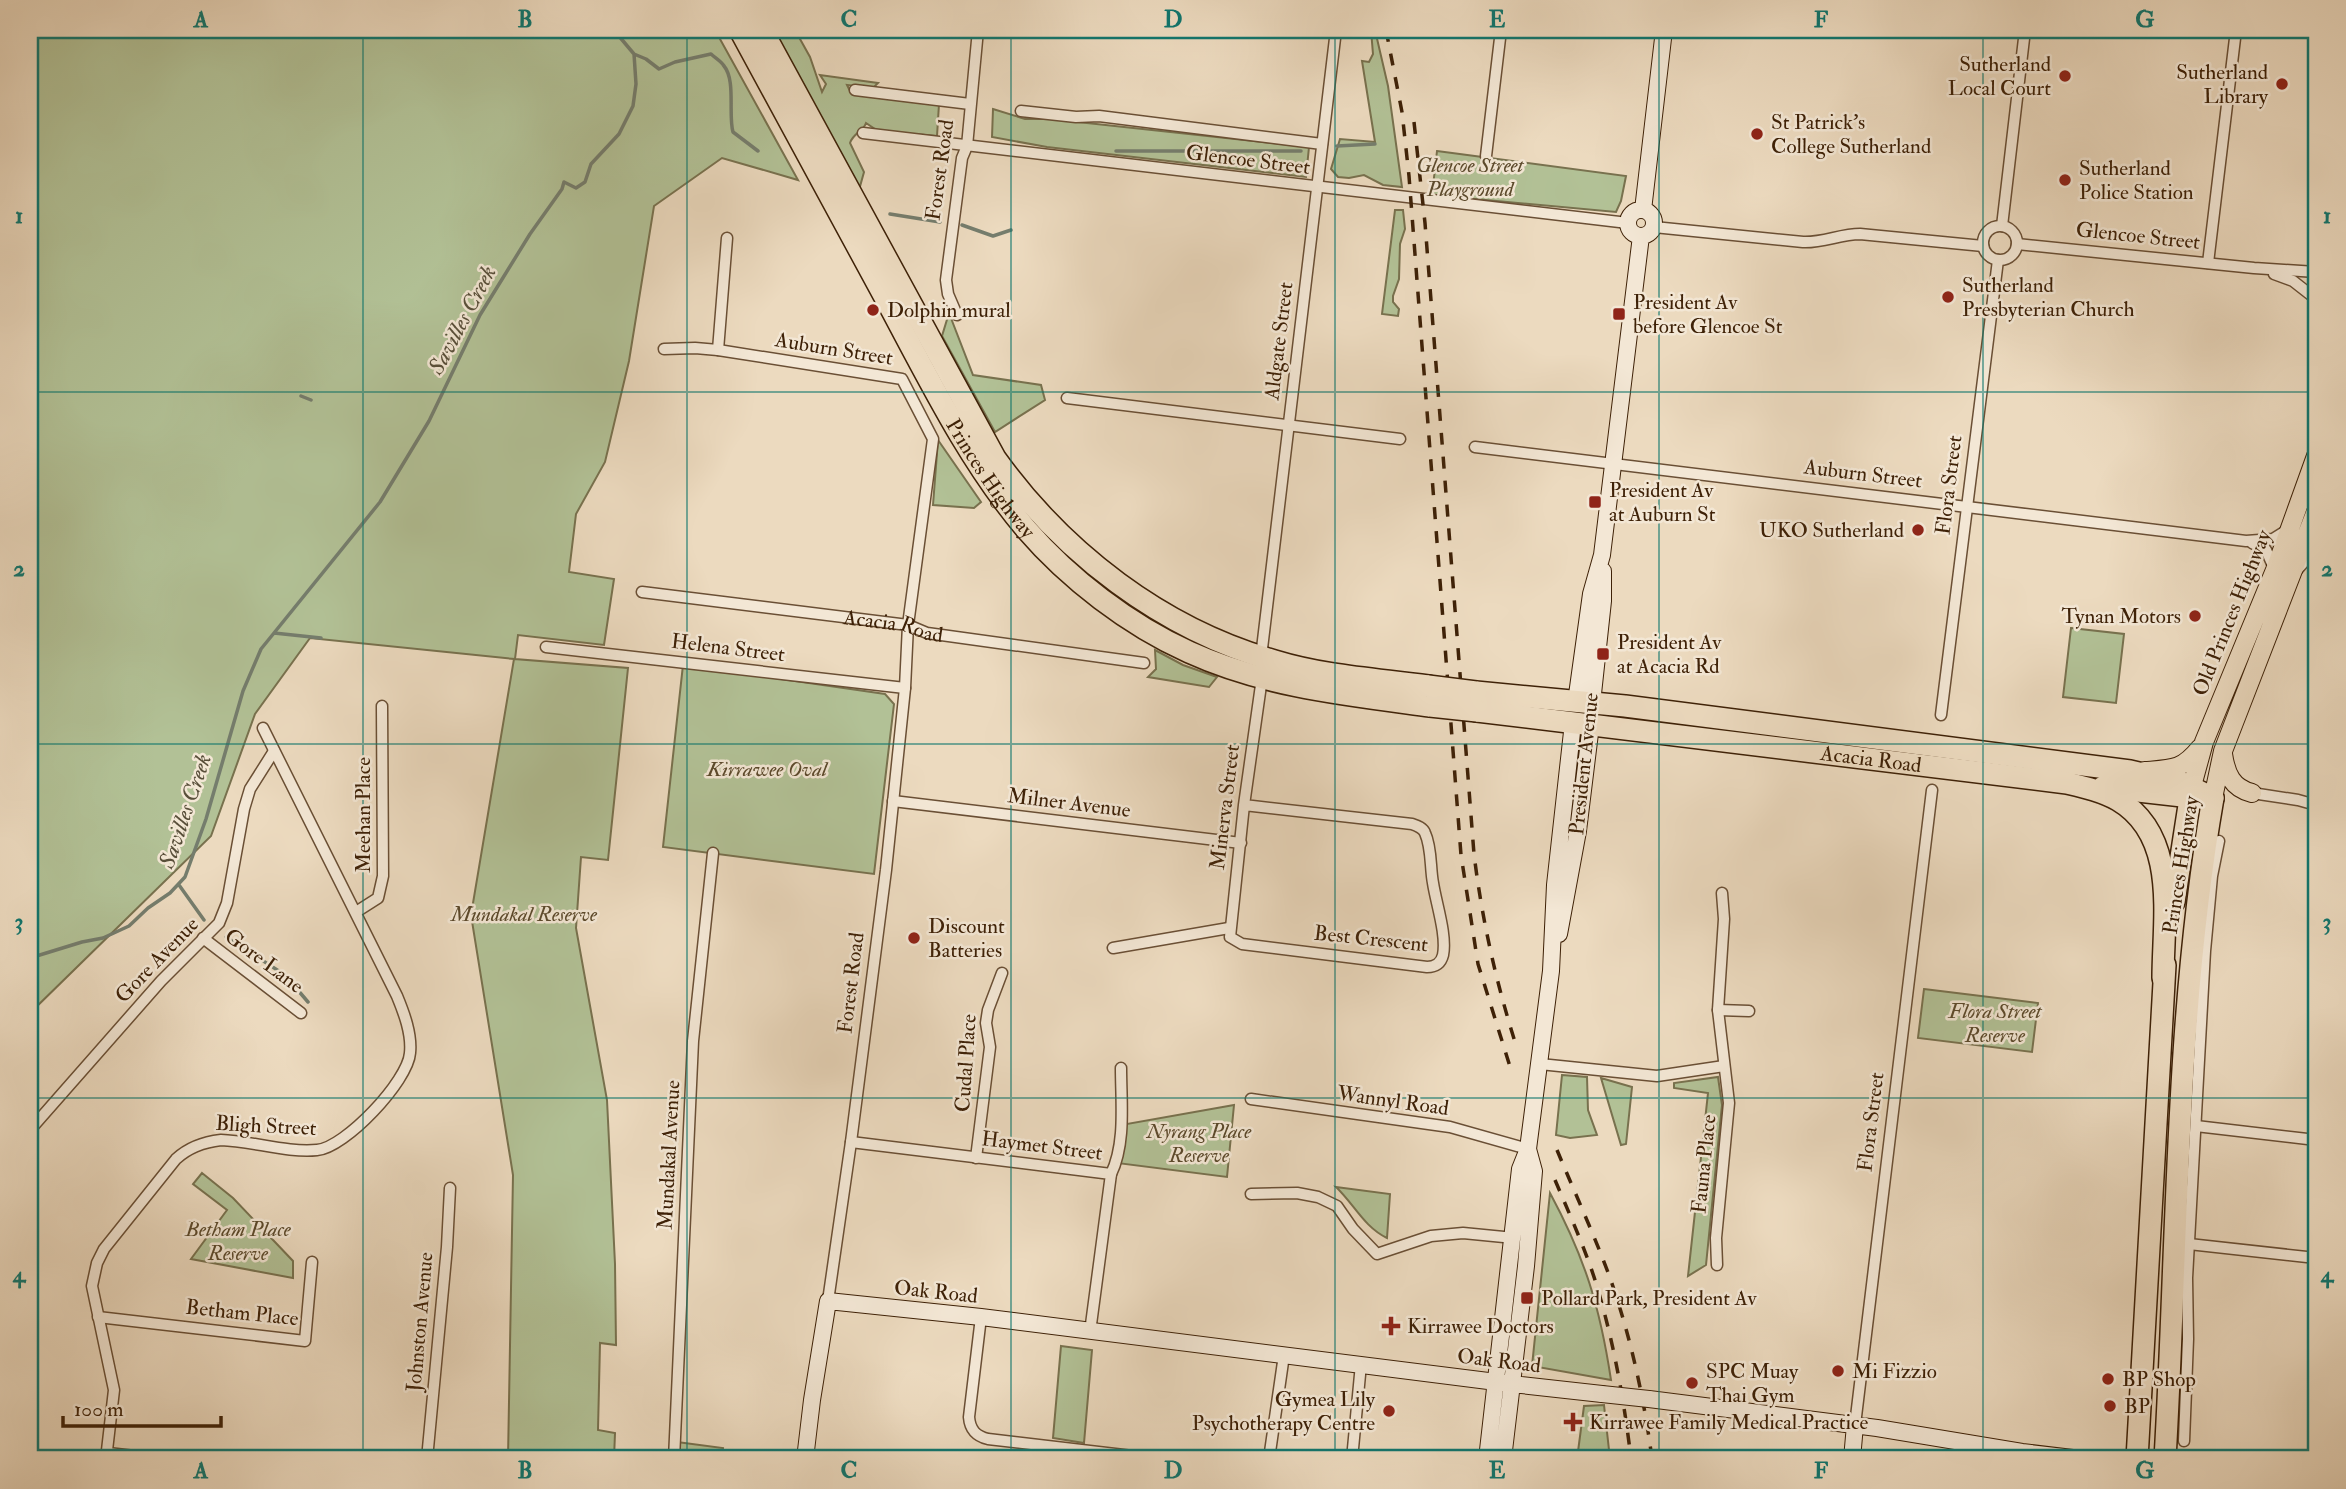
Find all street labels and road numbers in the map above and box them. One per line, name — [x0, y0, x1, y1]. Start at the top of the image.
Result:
street label: Forest Road — [920, 117, 961, 222]
street label: Glencoe Street — [1184, 139, 1312, 181]
street label: Glencoe Street — [2075, 216, 2202, 256]
street label: Aldgate Street — [1258, 280, 1300, 402]
street label: Auburn Street — [772, 326, 895, 372]
street label: Princes Highway — [940, 414, 1042, 544]
street label: Flora Street — [1930, 434, 1969, 536]
street label: Auburn Street — [1801, 453, 1924, 495]
street label: Old Princes Highway — [2186, 525, 2278, 700]
street label: Acacia Road — [841, 604, 945, 649]
street label: Helena Street — [670, 628, 787, 668]
street label: President Avenue — [1563, 691, 1605, 837]
street label: Acacia Road — [1818, 739, 1924, 779]
street label: Minerva Street — [1204, 743, 1246, 871]
street label: Meehan Place — [350, 757, 377, 873]
street label: Milner Avenue — [1006, 782, 1132, 824]
street label: Princes Highway — [2157, 793, 2205, 936]
street label: Gore Avenue — [109, 911, 205, 1009]
street label: Best Crescent — [1313, 920, 1430, 958]
street label: Gore Lane — [219, 922, 309, 1000]
street label: Forest Road — [831, 930, 871, 1035]
street label: Cudal Place — [949, 1013, 983, 1113]
street label: Flora Street — [1852, 1071, 1891, 1173]
street label: Mundakal Avenue — [652, 1079, 686, 1230]
street label: Wannyl Road — [1334, 1080, 1451, 1122]
street label: Bligh Street — [215, 1110, 317, 1142]
street label: Fauna Place — [1685, 1113, 1723, 1215]
street label: Haymet Street — [980, 1125, 1104, 1167]
street label: Johnston Avenue — [400, 1251, 440, 1394]
street label: Oak Road — [893, 1274, 980, 1310]
street label: Betham Place — [184, 1294, 300, 1332]
street label: Oak Road — [1456, 1342, 1543, 1380]

